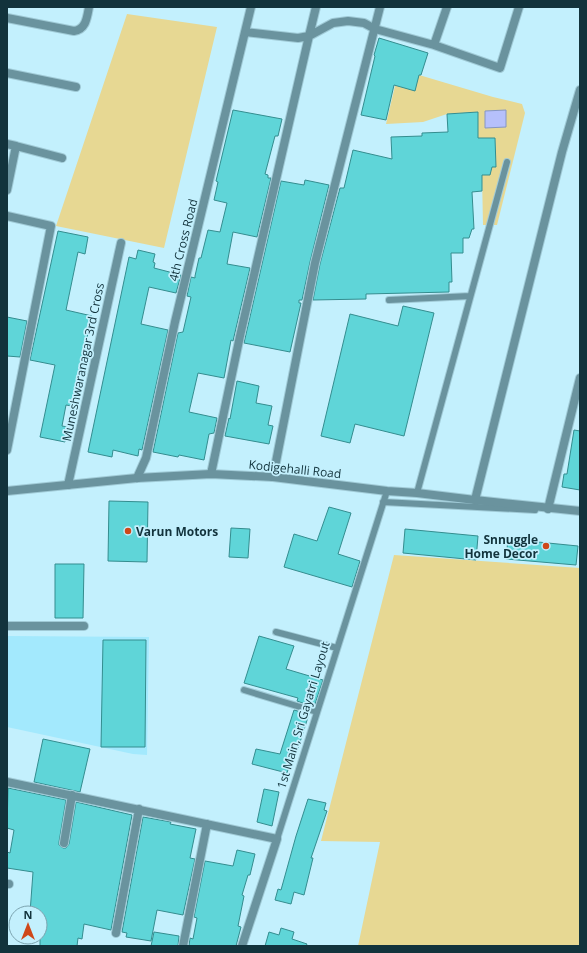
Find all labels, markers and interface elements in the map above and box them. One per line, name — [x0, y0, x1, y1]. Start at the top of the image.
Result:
street label: 4th Cross Road — [165, 197, 201, 283]
street label: Muneshwaranagar 3rd Cross — [58, 281, 108, 443]
street label: Kodigehalli Road — [248, 456, 342, 482]
place label: Varun Motors — [136, 523, 218, 540]
marker: Varun Motors — [123, 526, 133, 536]
place label: Snnuggle Home Decor — [464, 531, 539, 562]
marker: Snnuggle Home Decor — [541, 541, 551, 551]
street label: 1st Main, Sri Gayatri Layout — [273, 639, 333, 791]
north arrow — [8, 905, 48, 945]
text: N — [24, 907, 32, 922]

